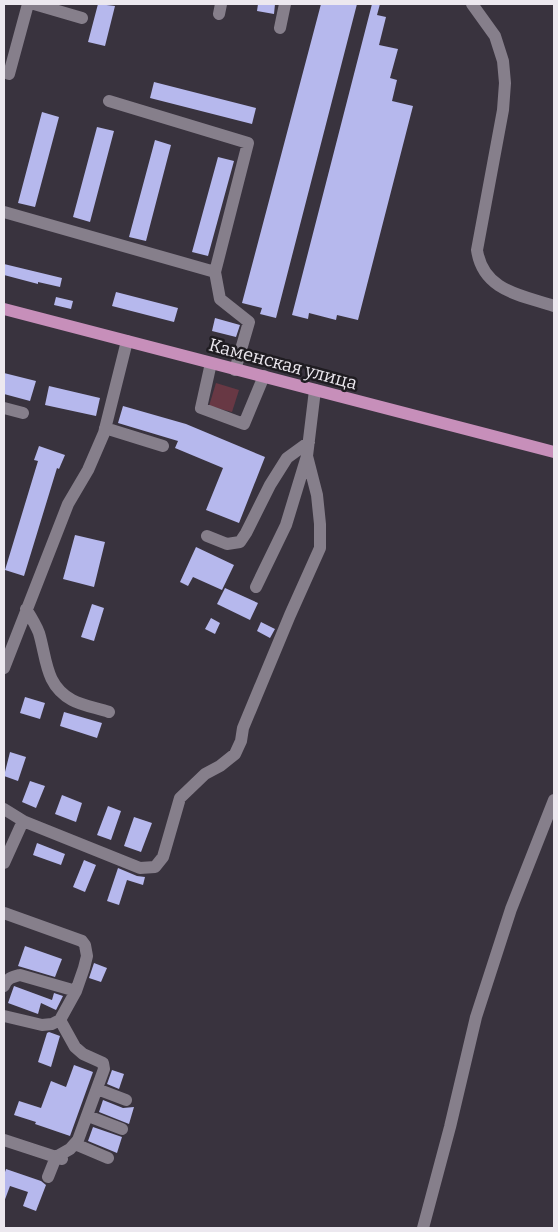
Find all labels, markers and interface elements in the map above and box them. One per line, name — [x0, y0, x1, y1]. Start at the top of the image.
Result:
street label: Каменская улица — [206, 334, 360, 394]

